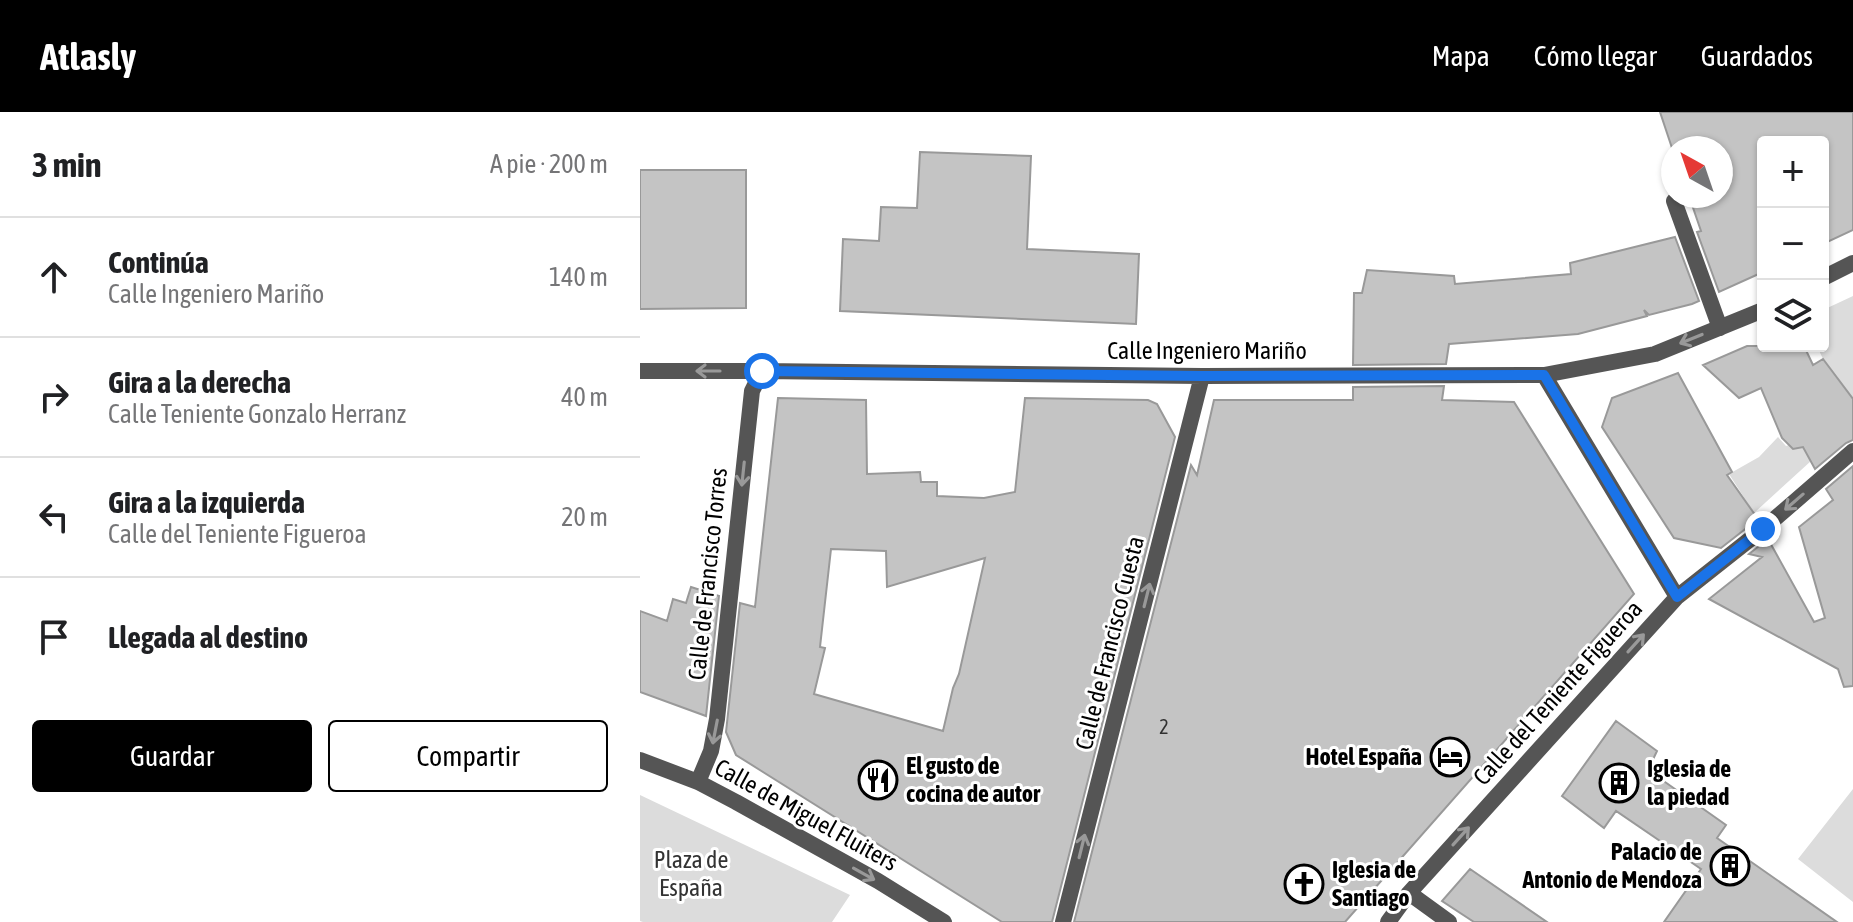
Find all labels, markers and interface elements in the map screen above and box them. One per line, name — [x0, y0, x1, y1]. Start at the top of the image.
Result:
text: Atlasly — [40, 35, 136, 78]
text: Mapa — [1432, 40, 1490, 72]
text: Cómo llegar — [1534, 40, 1657, 72]
text: Guardados — [1701, 40, 1813, 72]
north arrow — [1661, 136, 1733, 208]
map controls — [1757, 136, 1829, 352]
button: + — [1757, 136, 1829, 208]
text: 3 min — [32, 145, 101, 184]
text: A pie · 200 m — [490, 149, 608, 179]
button: − — [1757, 208, 1829, 280]
text: Continúa — [108, 245, 209, 279]
icon: ahead — [32, 255, 76, 299]
text: 140 m — [549, 262, 608, 292]
text: Calle Ingeniero Mariño — [108, 279, 324, 309]
button: layers — [1757, 280, 1829, 352]
one-way arrow — [1679, 333, 1704, 348]
street label: Calle Ingeniero Mariño — [1107, 337, 1307, 364]
route start — [744, 353, 780, 389]
one-way arrow — [695, 363, 722, 379]
text: Gira a la derecha — [108, 365, 291, 399]
icon: right — [32, 375, 76, 419]
text: 40 m — [561, 382, 608, 412]
text: Calle Teniente Gonzalo Herranz — [108, 399, 406, 429]
one-way arrow — [736, 460, 751, 487]
street label: Calle de Francisco Torres — [683, 467, 732, 681]
text: Gira a la izquierda — [108, 485, 305, 519]
one-way arrow — [1785, 493, 1805, 511]
icon: left — [32, 495, 76, 539]
text: 20 m — [561, 502, 608, 532]
route end — [1745, 511, 1781, 547]
text: Calle del Teniente Figueroa — [108, 519, 367, 549]
street label: Calle de Francisco Cuesta — [1070, 533, 1149, 752]
one-way arrow — [1140, 582, 1155, 608]
street label: Calle del Teniente Figueroa — [1468, 595, 1647, 790]
icon: arrive — [32, 615, 76, 659]
text: Llegada al destino — [108, 620, 308, 654]
one-way arrow — [1626, 633, 1645, 653]
house number: 2 — [1159, 715, 1169, 738]
one-way arrow — [706, 719, 721, 744]
button: Guardar — [32, 720, 312, 792]
button: Compartir — [328, 720, 608, 792]
hotel icon: Hotel España — [1429, 736, 1471, 778]
place label: Hotel España — [1306, 743, 1422, 770]
place label: El gusto de cocina de autor — [906, 752, 1041, 807]
street label: Calle de Miguel Fluiters — [710, 753, 902, 876]
place label: Iglesia de la piedad — [1647, 755, 1731, 810]
restaurant icon: El gusto de cocina de autor — [857, 759, 899, 801]
building icon: Iglesia de la piedad — [1598, 762, 1640, 804]
one-way arrow — [1452, 826, 1470, 846]
one-way arrow — [1076, 834, 1091, 860]
place label: Palacio de Antonio de Mendoza — [1522, 838, 1702, 893]
building icon: Palacio de Antonio de Mendoza — [1709, 845, 1751, 887]
park label: Plaza de España — [654, 846, 728, 901]
place label: Iglesia de Santiago — [1332, 856, 1416, 911]
church icon: Iglesia de Santiago — [1283, 863, 1325, 905]
one-way arrow — [852, 866, 875, 882]

